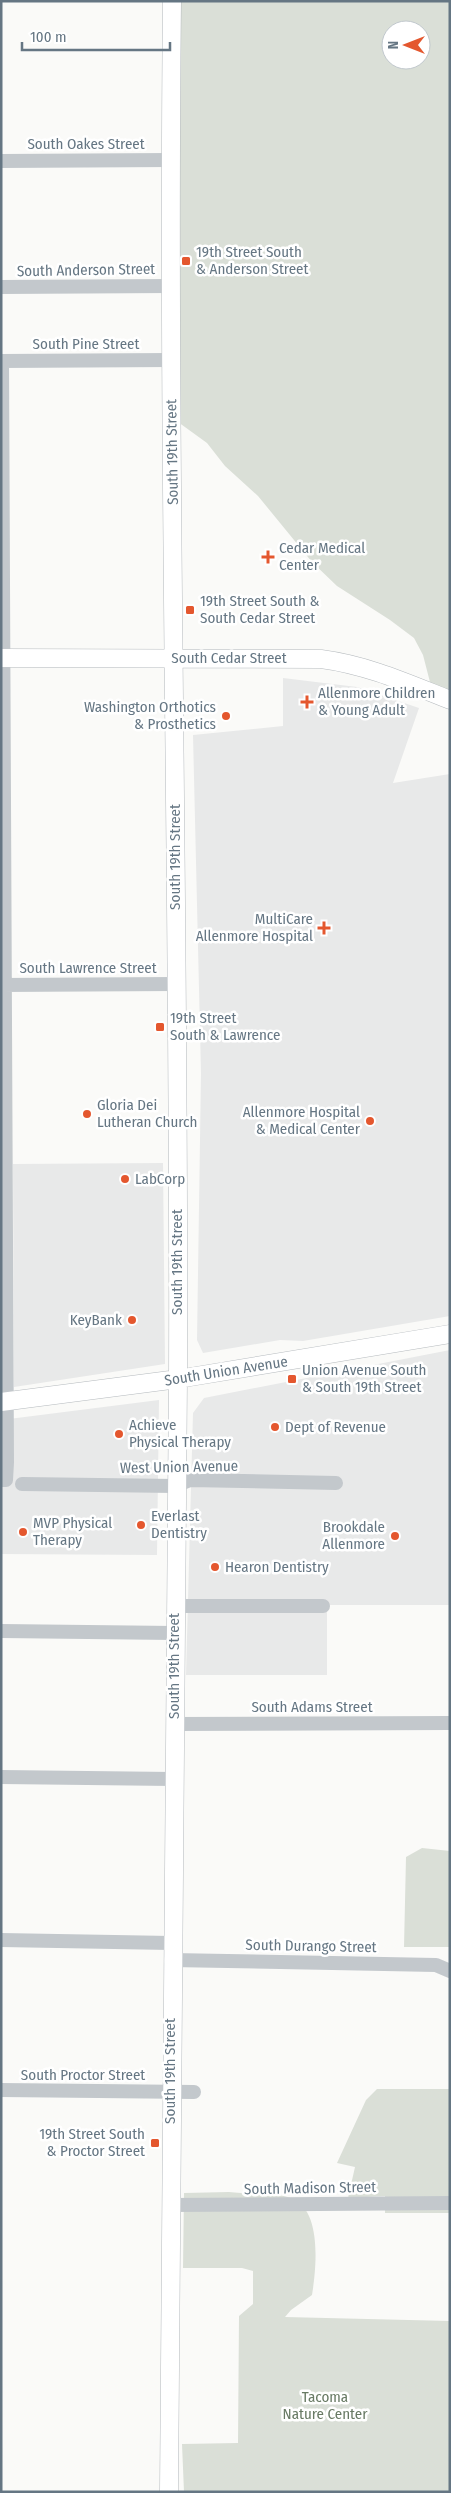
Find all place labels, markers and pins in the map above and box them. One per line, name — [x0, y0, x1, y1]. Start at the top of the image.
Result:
place label: 19th Street South & Anderson Street — [196, 243, 308, 278]
marker: 19th Street South & Anderson Street — [180, 255, 192, 267]
place label: Cedar Medical Center — [279, 539, 365, 574]
marker: Cedar Medical Center — [261, 550, 275, 564]
place label: 19th Street South & South Cedar Street — [200, 592, 319, 627]
marker: 19th Street South & South Cedar Street — [184, 604, 196, 616]
place label: Allenmore Children & Young Adult — [318, 684, 435, 719]
marker: Allenmore Children & Young Adult — [300, 695, 314, 709]
place label: Washington Orthotics & Prosthetics — [84, 698, 216, 733]
marker: Washington Orthotics & Prosthetics — [220, 710, 232, 722]
place label: MultiCare Allenmore Hospital — [196, 910, 313, 945]
marker: MultiCare Allenmore Hospital — [317, 921, 331, 935]
place label: 19th Street South & Lawrence — [170, 1009, 280, 1044]
marker: 19th Street South & Lawrence — [154, 1021, 166, 1033]
place label: Gloria Dei Lutheran Church — [97, 1096, 197, 1131]
place label: Allenmore Hospital & Medical Center — [243, 1103, 361, 1138]
marker: Gloria Dei Lutheran Church — [81, 1108, 93, 1120]
marker: Allenmore Hospital & Medical Center — [364, 1115, 376, 1127]
place label: LabCorp — [135, 1170, 185, 1188]
marker: LabCorp — [119, 1173, 131, 1185]
place label: KeyBank — [70, 1311, 122, 1329]
marker: KeyBank — [126, 1314, 138, 1326]
place label: Union Avenue South & South 19th Street — [302, 1361, 426, 1396]
marker: Union Avenue South & South 19th Street — [286, 1373, 298, 1385]
place label: Achieve Physical Therapy — [129, 1416, 231, 1451]
place label: Dept of Revenue — [285, 1418, 386, 1436]
marker: Dept of Revenue — [269, 1421, 281, 1433]
marker: Achieve Physical Therapy — [113, 1428, 125, 1440]
place label: Everlast Dentistry — [151, 1507, 207, 1542]
place label: MVP Physical Therapy — [33, 1514, 112, 1549]
place label: Brookdale Allenmore — [322, 1518, 385, 1553]
marker: Everlast Dentistry — [135, 1519, 147, 1531]
marker: MVP Physical Therapy — [17, 1526, 29, 1538]
marker: Brookdale Allenmore — [389, 1530, 401, 1542]
place label: Hearon Dentistry — [225, 1558, 329, 1576]
marker: Hearon Dentistry — [209, 1561, 221, 1573]
place label: 19th Street South & Proctor Street — [39, 2125, 145, 2160]
marker: 19th Street South & Proctor Street — [149, 2137, 161, 2149]

